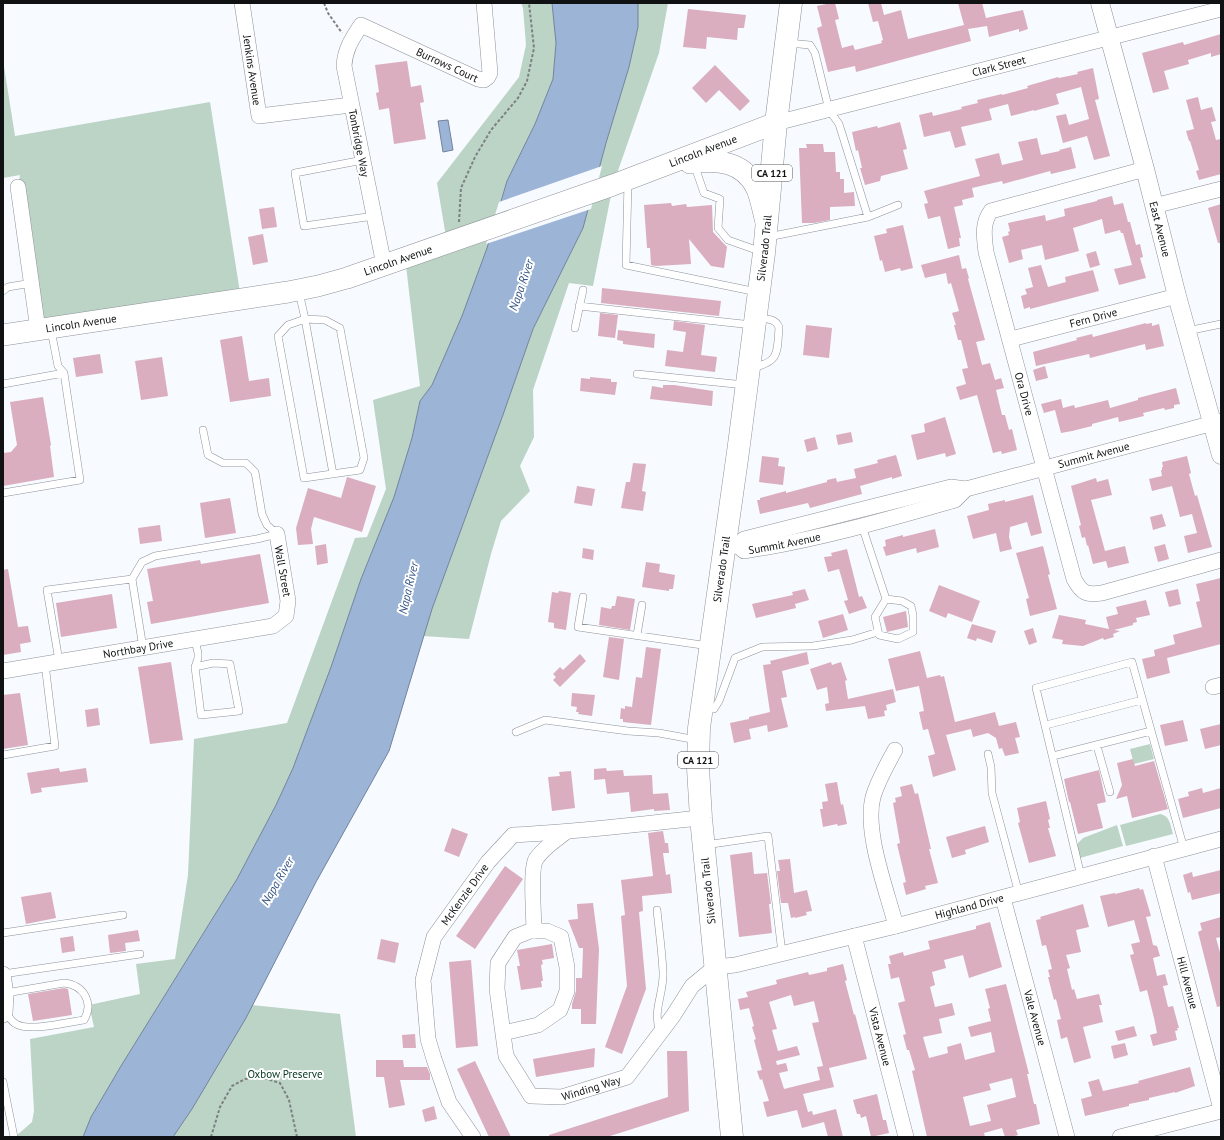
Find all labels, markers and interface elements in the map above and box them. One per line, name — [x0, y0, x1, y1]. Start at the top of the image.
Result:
street label: Jenkins Avenue — [240, 33, 264, 107]
street label: Burrows Court — [414, 44, 481, 85]
street label: Clark Street — [971, 52, 1027, 79]
street label: Tonbridge Way — [346, 108, 373, 179]
street label: Lincoln Avenue — [667, 131, 739, 170]
road number: CA 121 — [752, 165, 792, 181]
street label: East Avenue — [1146, 200, 1174, 259]
street label: Silverado Trail — [753, 213, 775, 282]
street label: Lincoln Avenue — [362, 242, 435, 279]
water label: Napa River — [505, 256, 537, 313]
street label: Fern Drive — [1068, 305, 1119, 331]
street label: Lincoln Avenue — [45, 311, 118, 335]
street label: Ora Drive — [1012, 371, 1037, 417]
street label: Summit Avenue — [1056, 439, 1131, 471]
street label: Summit Avenue — [747, 529, 822, 557]
street label: Silverado Trail — [710, 534, 733, 603]
street label: Wall Street — [272, 544, 294, 598]
water label: Napa River — [395, 559, 422, 616]
street label: Northbay Drive — [102, 636, 175, 661]
road number: CA 121 — [678, 752, 718, 768]
water label: Napa River — [257, 853, 297, 908]
street label: Silverado Trail — [697, 856, 718, 925]
street label: McKenzie Drive — [438, 860, 492, 928]
street label: Highland Drive — [933, 890, 1006, 922]
street label: Hill Avenue — [1174, 955, 1201, 1011]
street label: Vale Avenue — [1021, 987, 1049, 1048]
street label: Vista Avenue — [866, 1005, 894, 1068]
park label: Oxbow Preserve — [247, 1067, 323, 1081]
street label: Winding Way — [560, 1072, 623, 1104]

